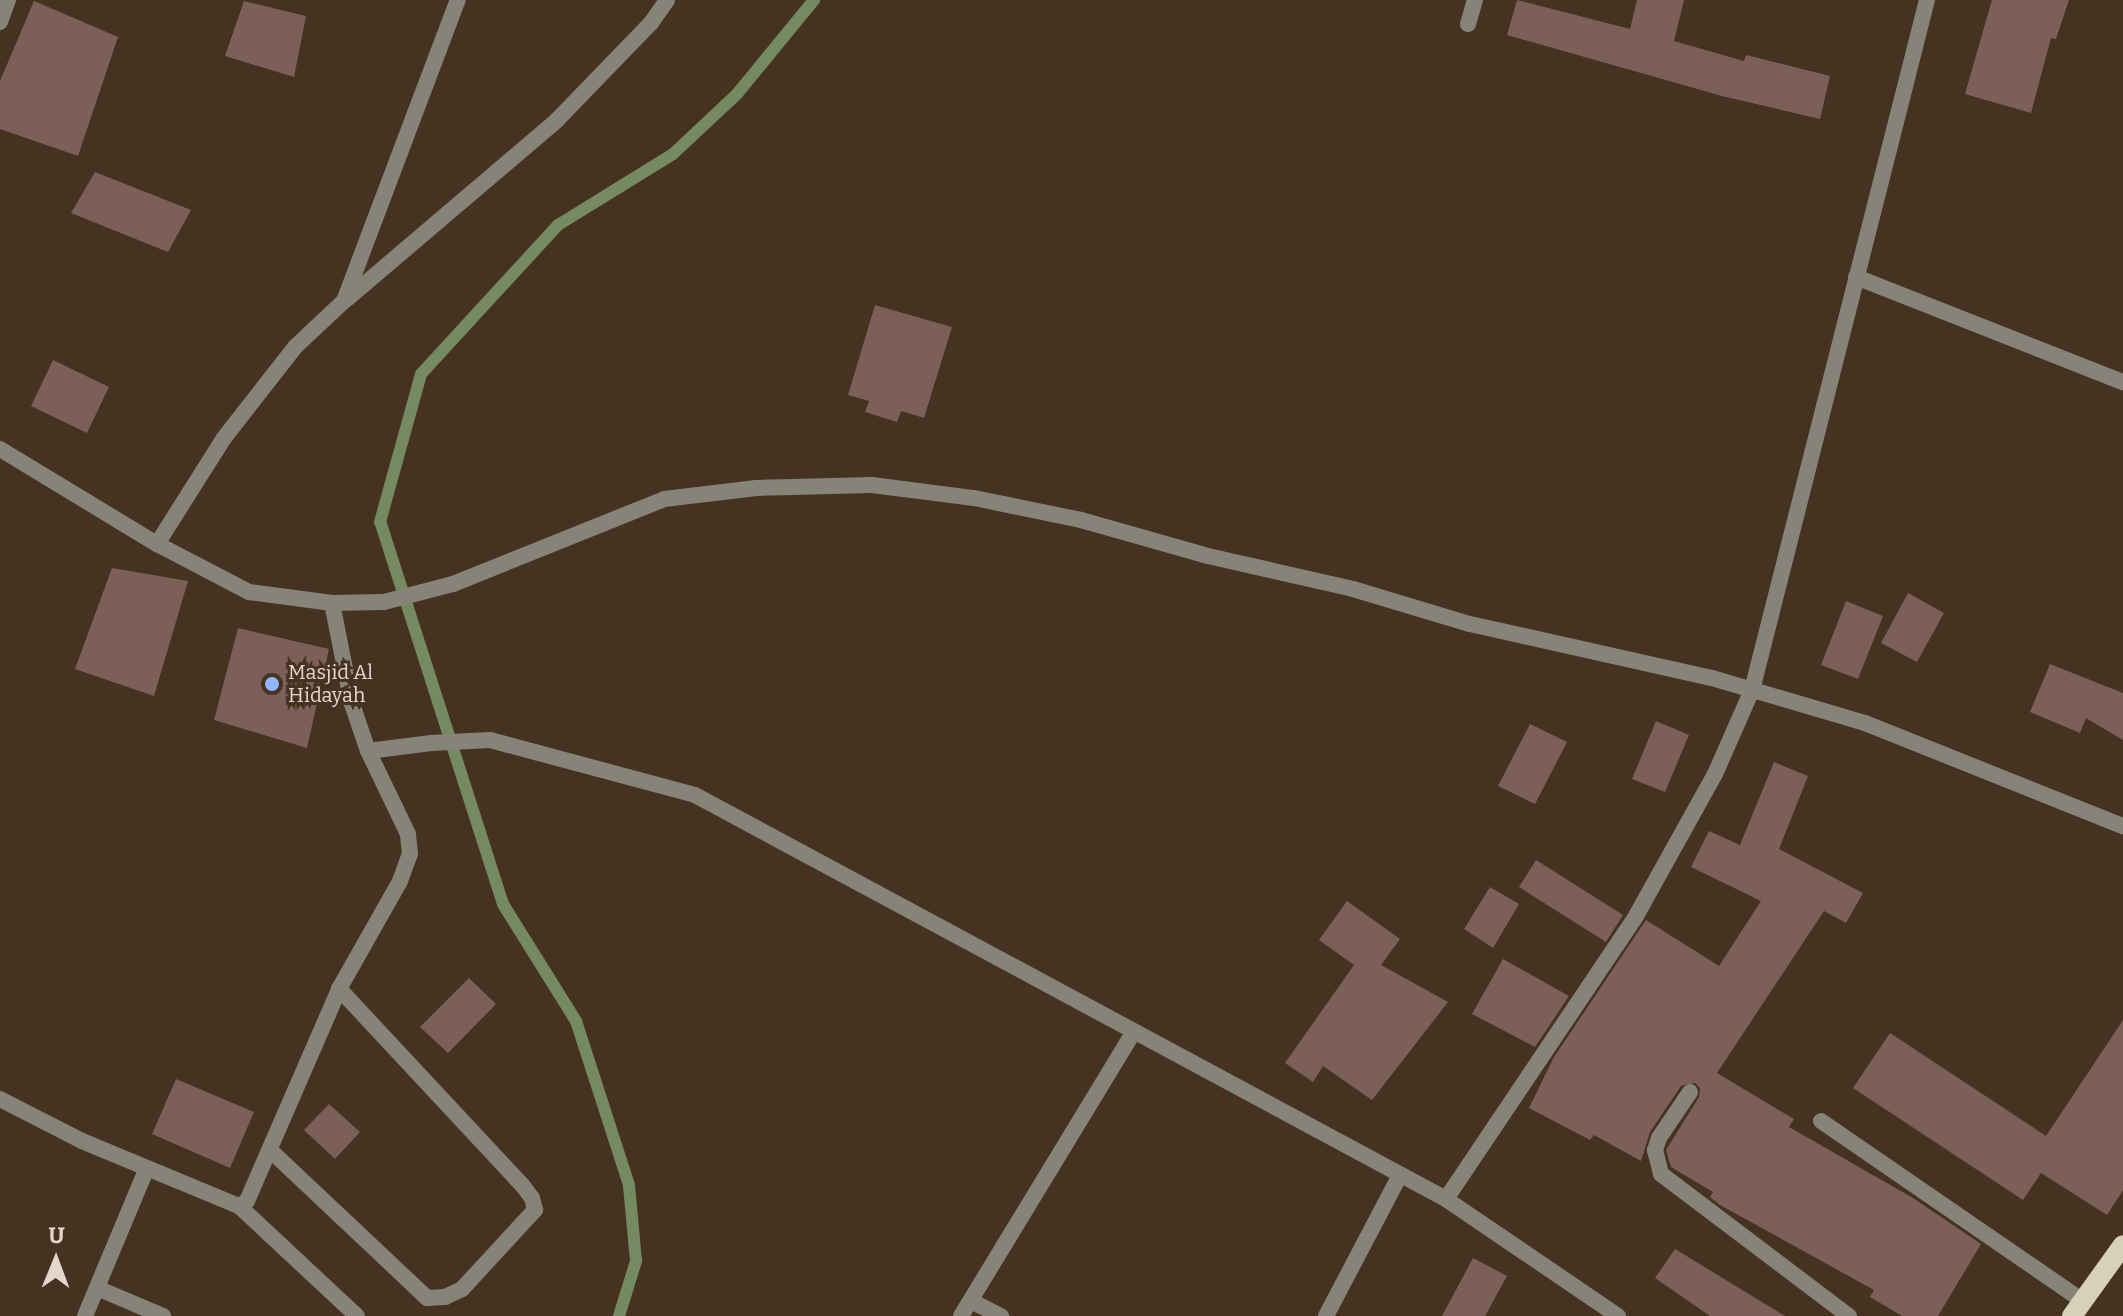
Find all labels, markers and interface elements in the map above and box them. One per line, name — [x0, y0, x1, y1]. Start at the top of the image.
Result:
place label: Masjid Al Hidayah — [288, 660, 373, 707]
marker: Masjid Al Hidayah — [263, 675, 281, 693]
north arrow — [16, 1220, 96, 1300]
text: U — [48, 1222, 65, 1249]

